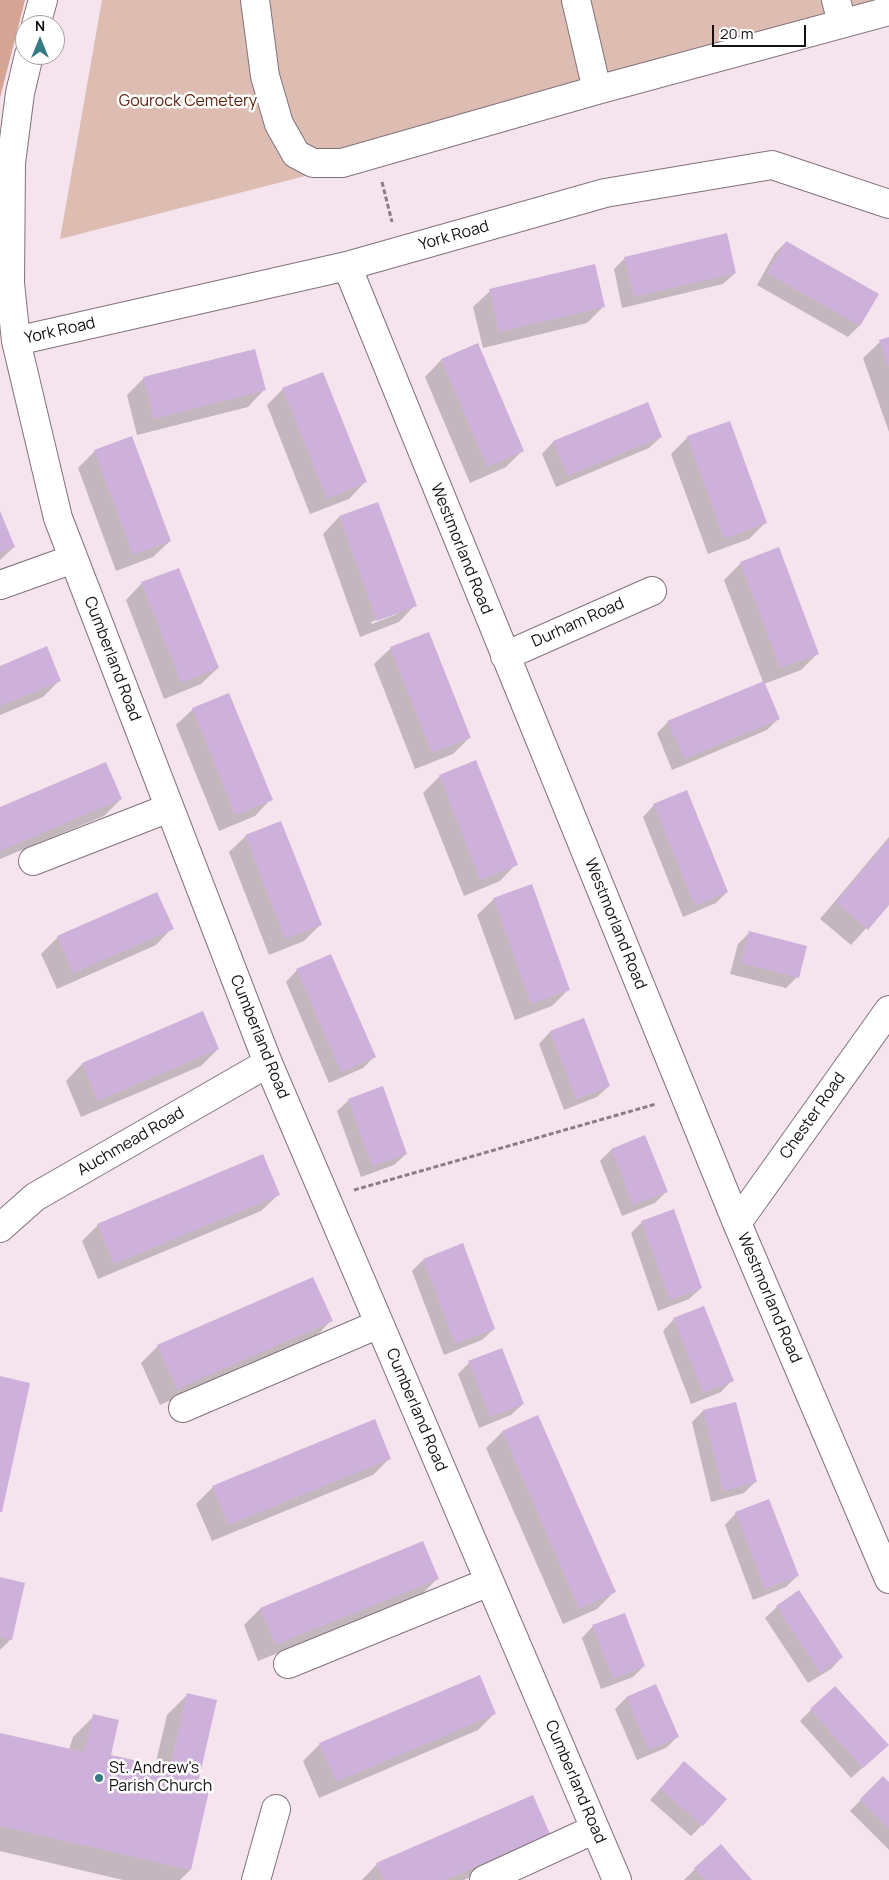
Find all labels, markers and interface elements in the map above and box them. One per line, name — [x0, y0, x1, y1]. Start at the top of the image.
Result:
north arrow — [15, 15, 65, 65]
scale bar — [714, 15, 808, 47]
text: N — [35, 16, 45, 35]
text: 20 m — [720, 23, 753, 44]
park label: Gourock Cemetery — [119, 92, 257, 112]
street label: York Road — [417, 217, 491, 255]
street label: York Road — [23, 314, 97, 348]
street label: Westmorland Road — [426, 481, 496, 617]
street label: Cumberland Road — [79, 594, 145, 724]
street label: Durham Road — [529, 594, 627, 652]
street label: Westmorland Road — [580, 856, 650, 992]
street label: Cumberland Road — [225, 972, 293, 1102]
street label: Chester Road — [776, 1069, 850, 1163]
street label: Auchmead Road — [74, 1104, 188, 1180]
street label: Westmorland Road — [733, 1230, 805, 1366]
street label: Cumberland Road — [381, 1346, 451, 1474]
street label: Cumberland Road — [540, 1718, 610, 1846]
place label: St. Andrew's Parish Church — [109, 1759, 212, 1797]
marker: St. Andrew's Parish Church — [93, 1772, 105, 1784]

